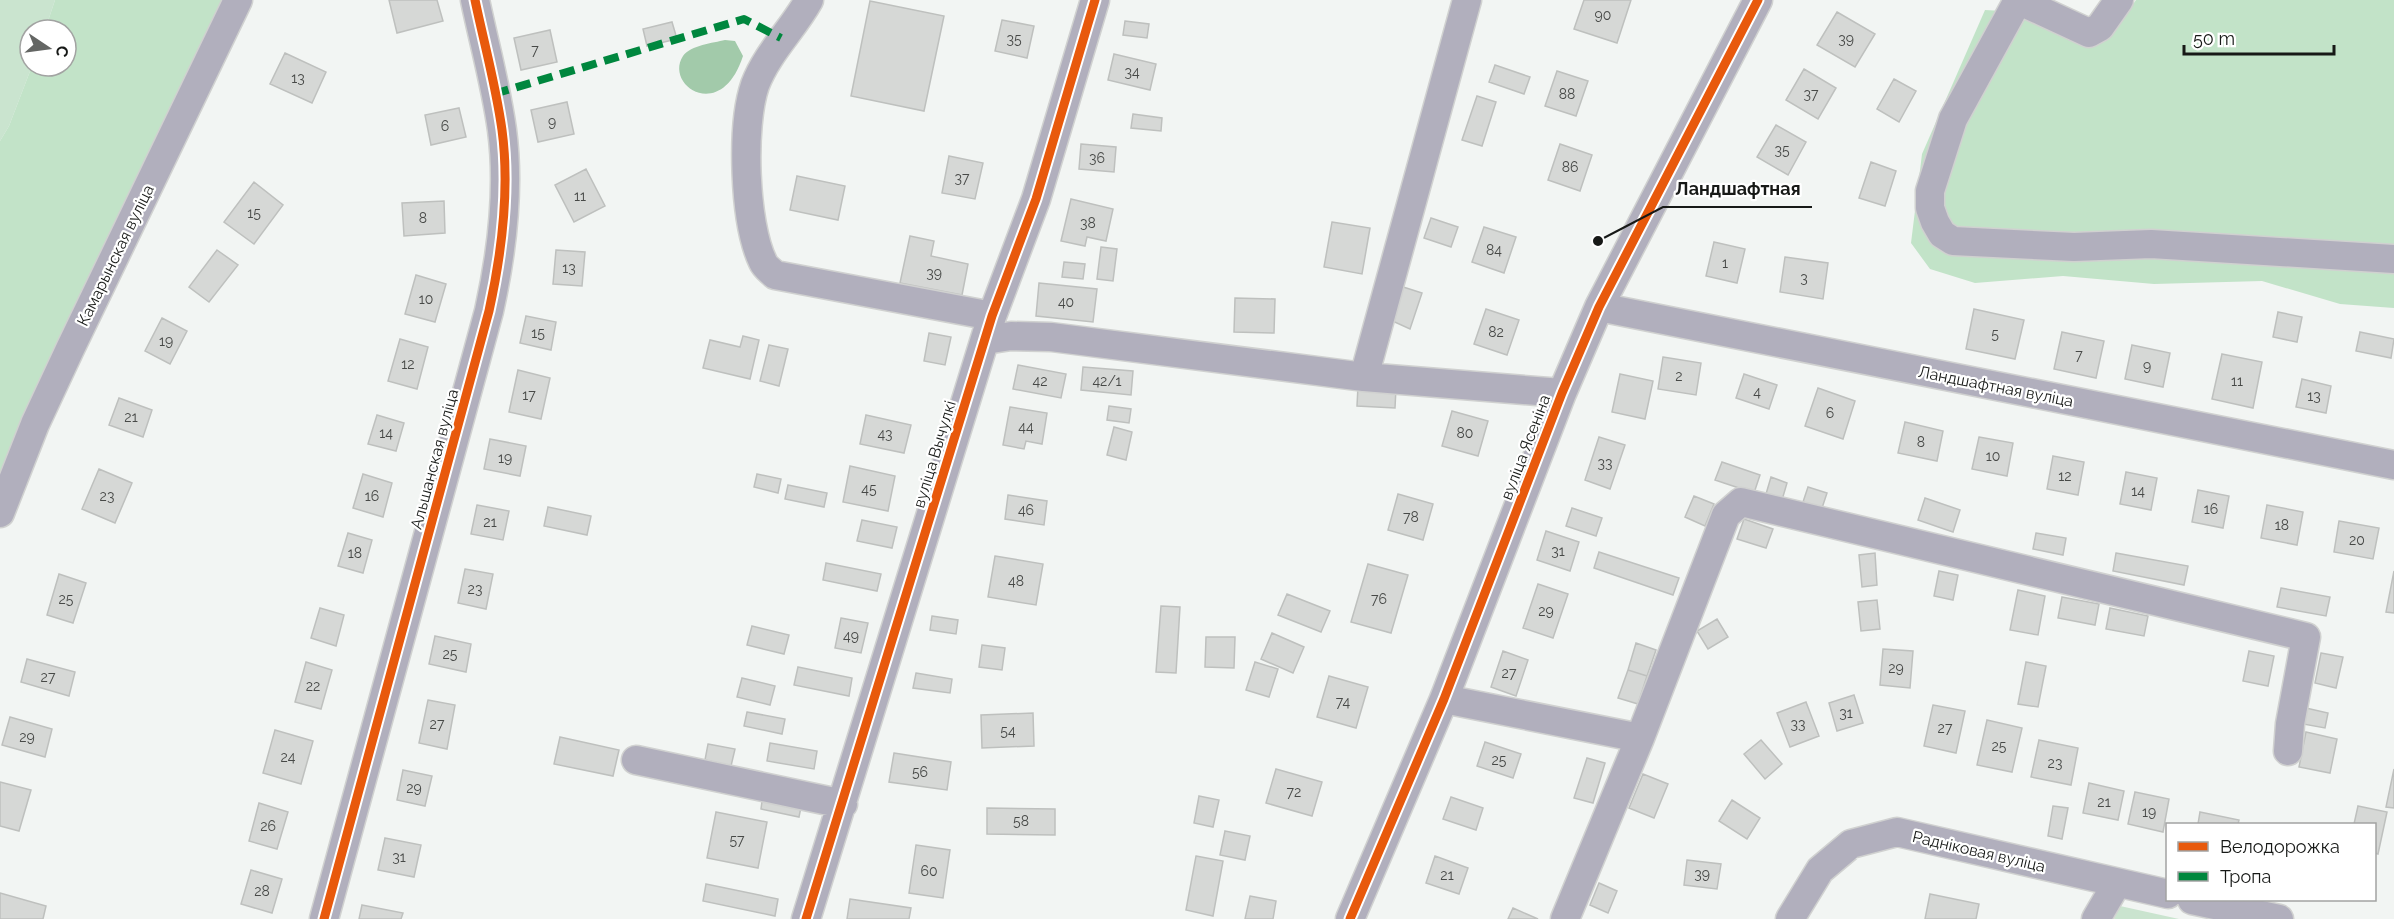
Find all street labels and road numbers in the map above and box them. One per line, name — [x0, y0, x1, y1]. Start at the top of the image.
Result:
street label: Камарынская вуліца — [73, 181, 158, 329]
street label: Ландшафтная вуліца — [1917, 362, 2075, 411]
street label: Альшанская вуліца — [407, 387, 462, 531]
street label: вуліца Ясеніна — [1497, 392, 1554, 502]
street label: вуліца Вычулкі — [909, 398, 960, 510]
street label: Радніковая вуліца — [1911, 827, 2047, 876]

